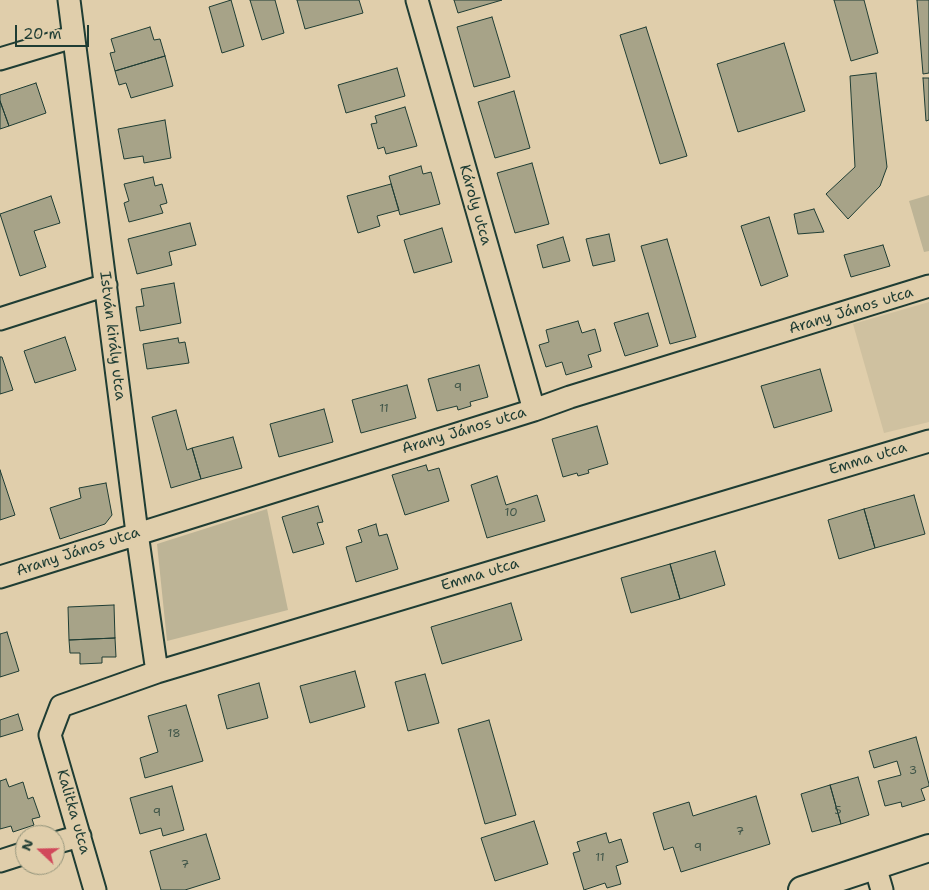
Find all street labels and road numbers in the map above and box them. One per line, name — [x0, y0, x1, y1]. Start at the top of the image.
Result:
street label: Károly utca — [455, 163, 495, 247]
street label: István király utca — [95, 271, 129, 401]
street label: Arany János utca — [787, 284, 915, 338]
street label: Arany János utca — [400, 404, 528, 458]
street label: Emma utca — [827, 439, 909, 479]
street label: Arany János utca — [14, 524, 142, 580]
street label: Emma utca — [439, 555, 521, 595]
street label: Kalitka utca — [52, 768, 94, 856]

